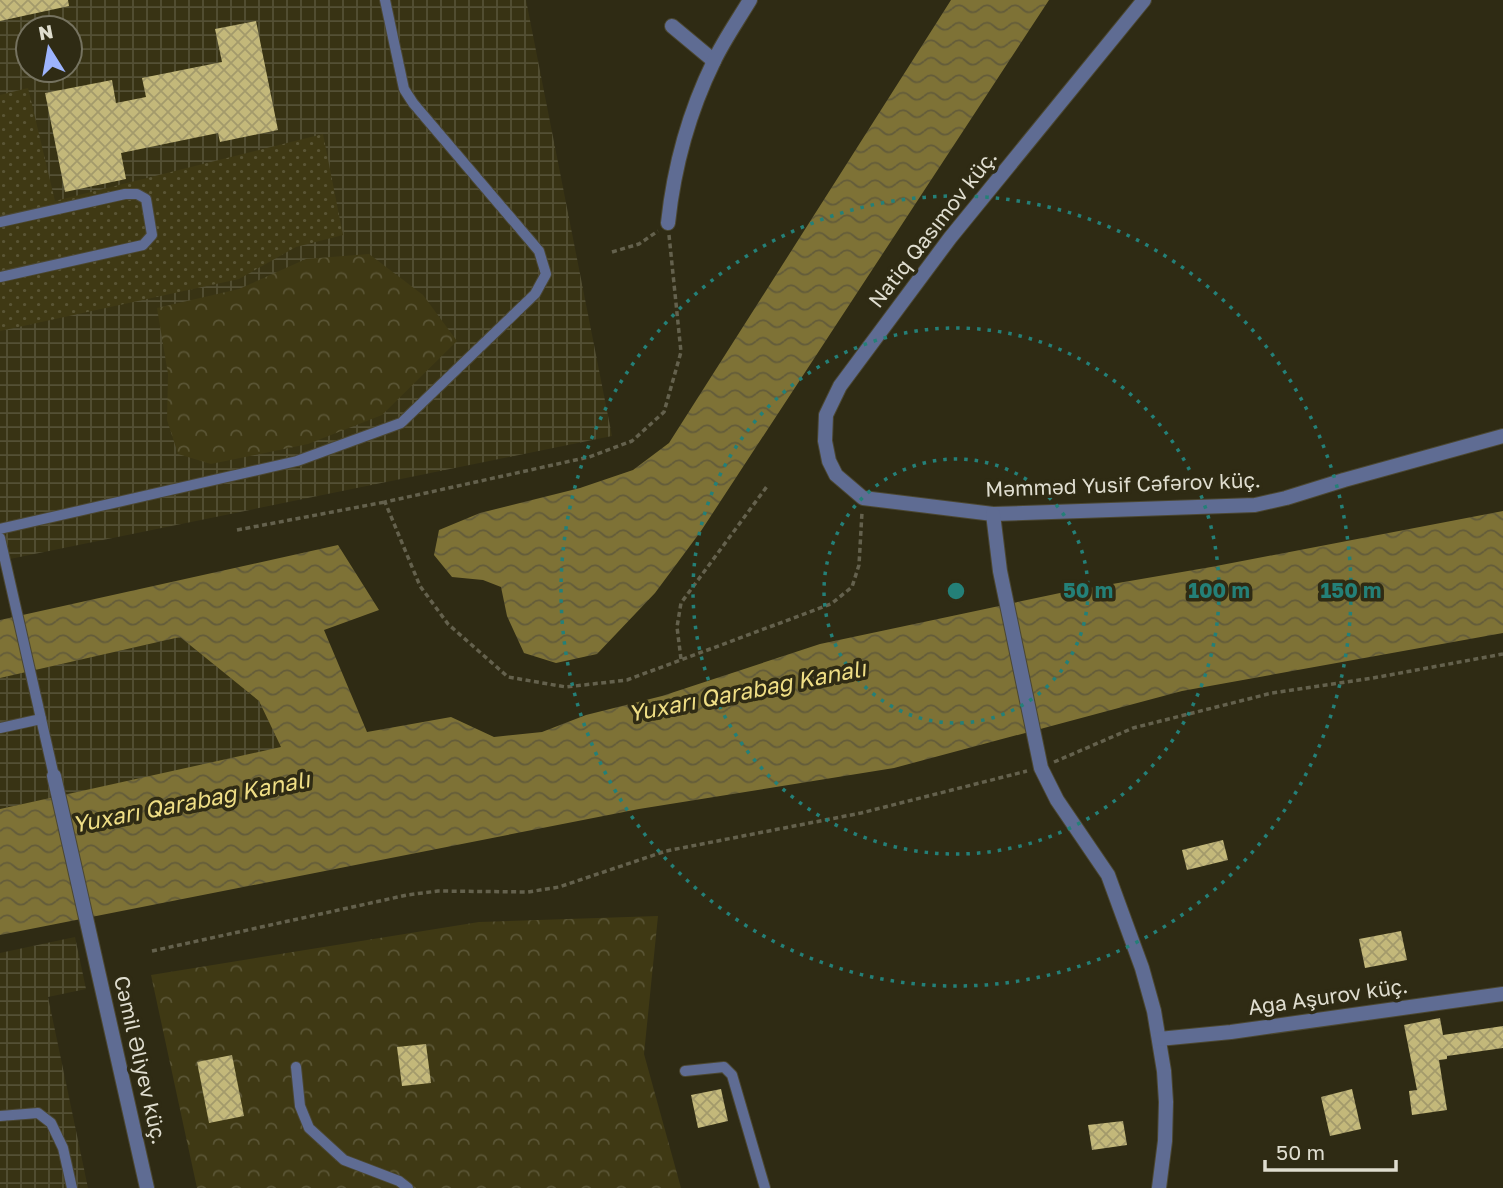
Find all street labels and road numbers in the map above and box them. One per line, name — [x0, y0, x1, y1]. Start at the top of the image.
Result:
street label: Natiq Qasımov küç. — [862, 144, 1002, 313]
street label: Məmməd Yusif Cəfərov küç. — [985, 466, 1261, 502]
street label: Ağa Aşurov küç. — [1246, 972, 1409, 1020]
street label: Cəmil Əliyev küç. — [109, 973, 173, 1147]

